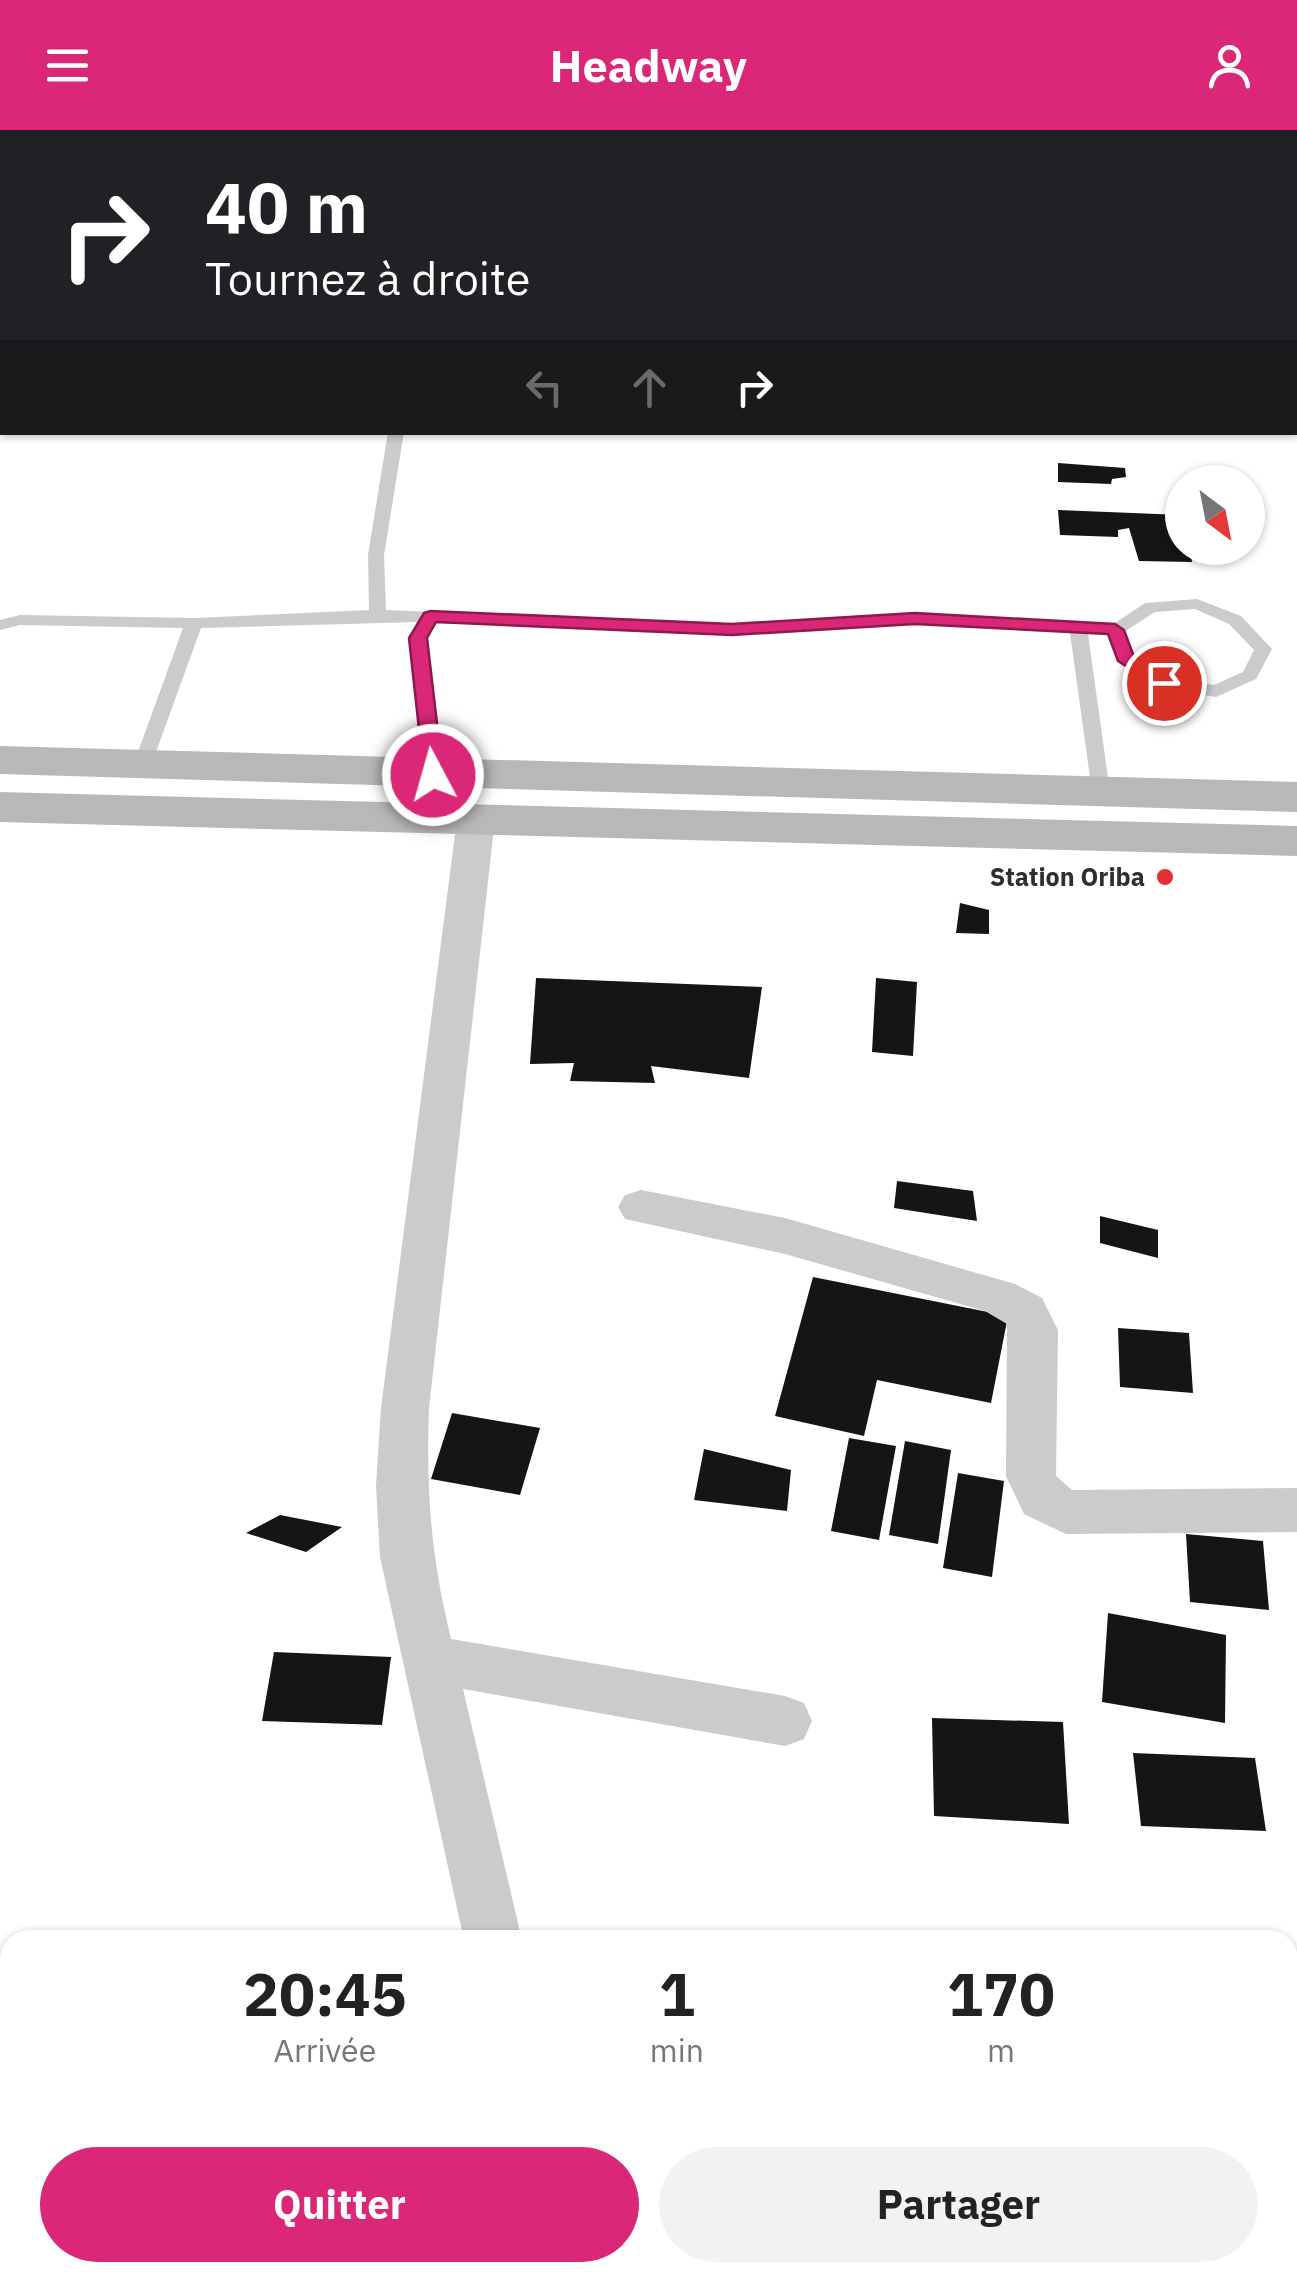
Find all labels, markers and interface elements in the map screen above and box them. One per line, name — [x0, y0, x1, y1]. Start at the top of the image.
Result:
text: Headway — [550, 36, 747, 94]
icon: menu — [40, 38, 95, 93]
icon: person — [1202, 38, 1257, 93]
text: 40 m — [205, 161, 368, 252]
icon: right — [40, 170, 170, 300]
text: Tournez à droite — [205, 249, 530, 307]
icon: left — [517, 360, 572, 415]
icon: ahead — [622, 360, 677, 415]
icon: right — [727, 360, 782, 415]
north arrow — [1165, 465, 1265, 565]
map controls — [1165, 465, 1265, 565]
pin — [1122, 641, 1207, 726]
icon: arrive — [1137, 656, 1192, 711]
position arrow — [381, 723, 485, 827]
place label: Station Oriba — [990, 860, 1145, 893]
marker: Station Oriba — [1154, 866, 1176, 888]
text: 20:45 — [243, 1954, 407, 2033]
text: 1 — [659, 1954, 695, 2033]
text: 170 — [947, 1954, 1055, 2033]
text: Arrivée — [274, 2029, 376, 2071]
text: min — [650, 2029, 704, 2071]
text: m — [987, 2029, 1015, 2071]
button: Quitter — [40, 2147, 639, 2262]
button: Partager — [659, 2147, 1258, 2262]

